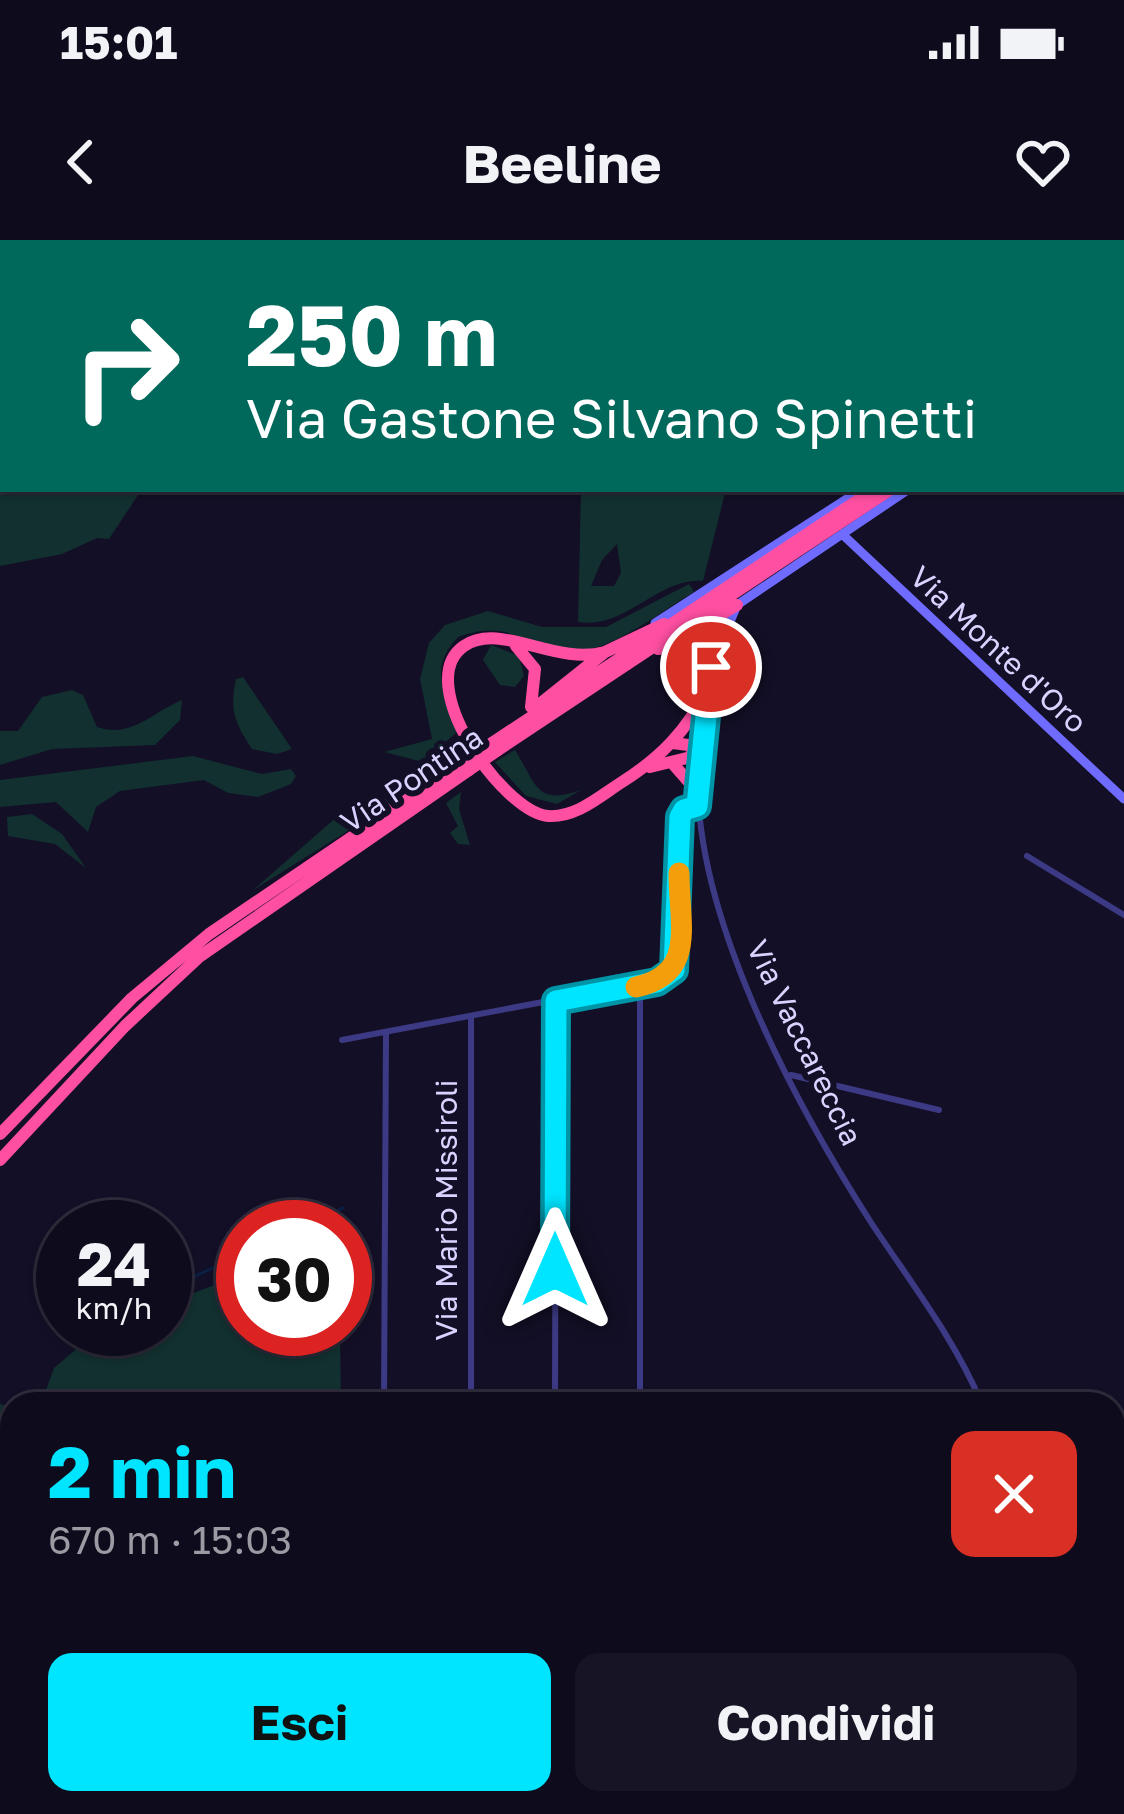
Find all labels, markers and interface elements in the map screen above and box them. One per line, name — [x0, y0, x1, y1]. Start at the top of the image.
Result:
text: 15:01 — [60, 15, 177, 69]
icon: back — [48, 129, 114, 195]
icon: heart — [1010, 129, 1076, 195]
text: Beeline — [462, 130, 662, 195]
text: 250 m — [246, 284, 498, 384]
icon: right — [48, 288, 204, 444]
text: Via Gastone Silvano Spinetti — [246, 385, 977, 450]
street label: Via Monte d'Oro — [903, 558, 1094, 740]
pin — [660, 616, 762, 718]
icon: arrive — [678, 634, 744, 700]
street label: Via Pontina — [334, 719, 489, 840]
street label: Via Vaccareccia — [740, 934, 870, 1151]
street label: Via Mario Missiroli — [428, 1079, 464, 1341]
speed limit sign: 30 — [216, 1200, 372, 1356]
position arrow — [492, 1207, 618, 1333]
text: 24 — [77, 1227, 151, 1299]
text: km/h — [76, 1290, 152, 1326]
text: 2 min — [48, 1427, 236, 1514]
button: close — [951, 1431, 1077, 1557]
text: 670 m · 15:03 — [48, 1516, 292, 1563]
button: Esci — [48, 1653, 551, 1791]
button: Condividi — [575, 1653, 1077, 1791]

